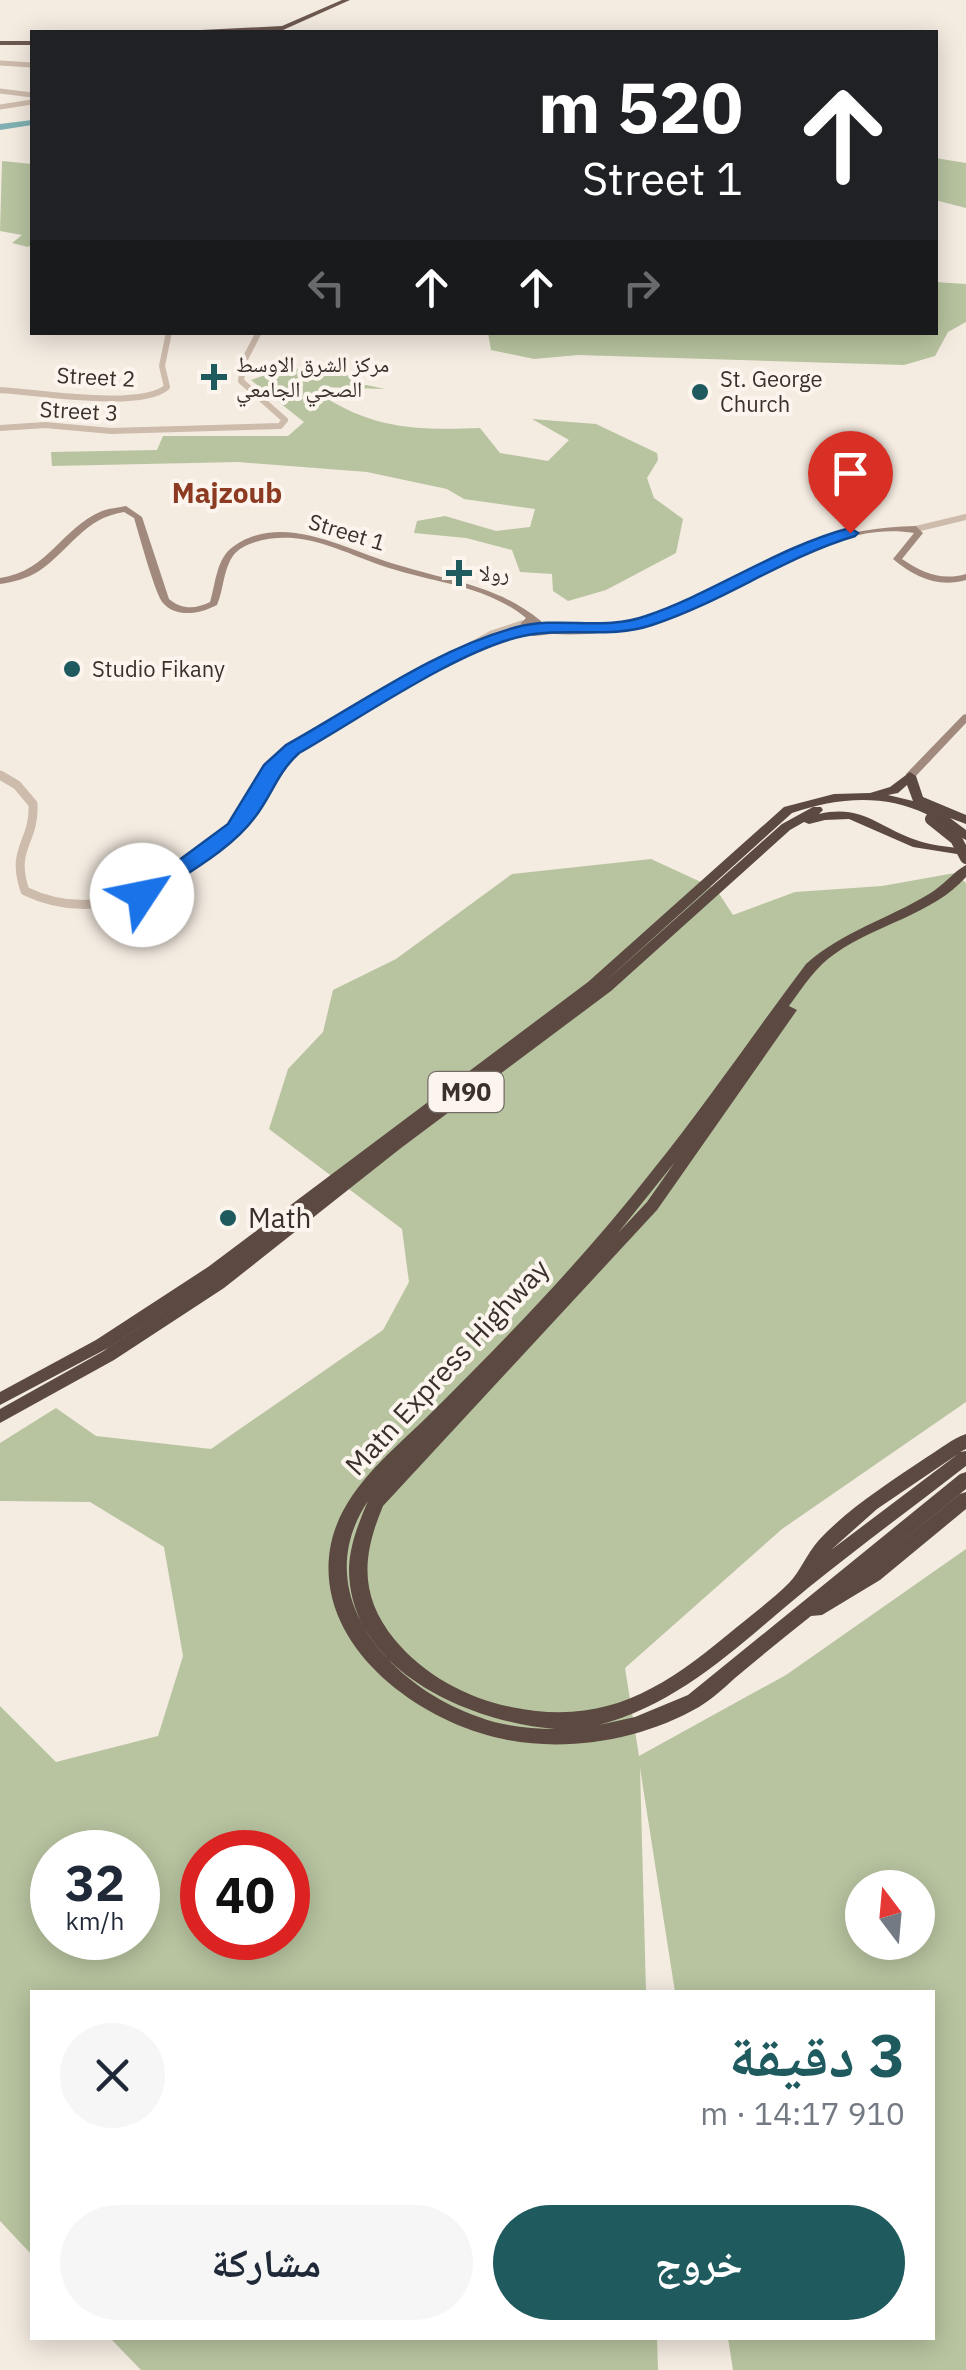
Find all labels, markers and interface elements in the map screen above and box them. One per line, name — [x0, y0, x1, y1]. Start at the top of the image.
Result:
text: 520 m — [538, 61, 743, 152]
icon: ahead — [778, 70, 908, 200]
text: Street 1 — [582, 149, 743, 207]
icon: left — [299, 260, 354, 315]
icon: ahead — [404, 260, 459, 315]
icon: ahead — [509, 260, 564, 315]
icon: right — [614, 260, 669, 315]
place label: مركز الشرق الاوسط الصحي الجامعي — [236, 349, 389, 407]
street label: Street 2 — [56, 360, 136, 393]
marker: مركز الشرق الاوسط الصحي الجامعي — [201, 364, 227, 390]
place label: St. George Church — [720, 364, 823, 418]
marker: St. George Church — [689, 381, 711, 403]
street label: Street 3 — [39, 394, 119, 427]
pin — [808, 431, 893, 534]
icon: arrive — [823, 446, 878, 501]
district label: Majzoub — [172, 474, 282, 511]
street label: Street 1 — [305, 506, 389, 557]
place label: رولا — [479, 558, 509, 587]
marker: رولا — [448, 562, 470, 584]
place label: Studio Fikany — [92, 654, 225, 683]
marker: Studio Fikany — [61, 658, 83, 680]
position arrow — [90, 843, 194, 947]
road number: M90 — [428, 1072, 504, 1112]
place label: Math — [248, 1199, 311, 1236]
marker: Math — [217, 1207, 239, 1229]
street label: Matn Express Highway — [336, 1250, 557, 1483]
speed limit sign: 40 — [180, 1830, 310, 1960]
text: 32 — [65, 1850, 125, 1915]
north arrow — [845, 1870, 935, 1960]
map controls — [845, 1870, 935, 1960]
text: km/h — [66, 1904, 124, 1937]
text: 3 دقيقة — [729, 2015, 905, 2094]
button: close — [60, 2023, 165, 2128]
text: 910 m · 14:17 — [700, 2092, 905, 2134]
button: مشاركة — [60, 2205, 473, 2320]
button: خروج — [493, 2205, 905, 2320]

